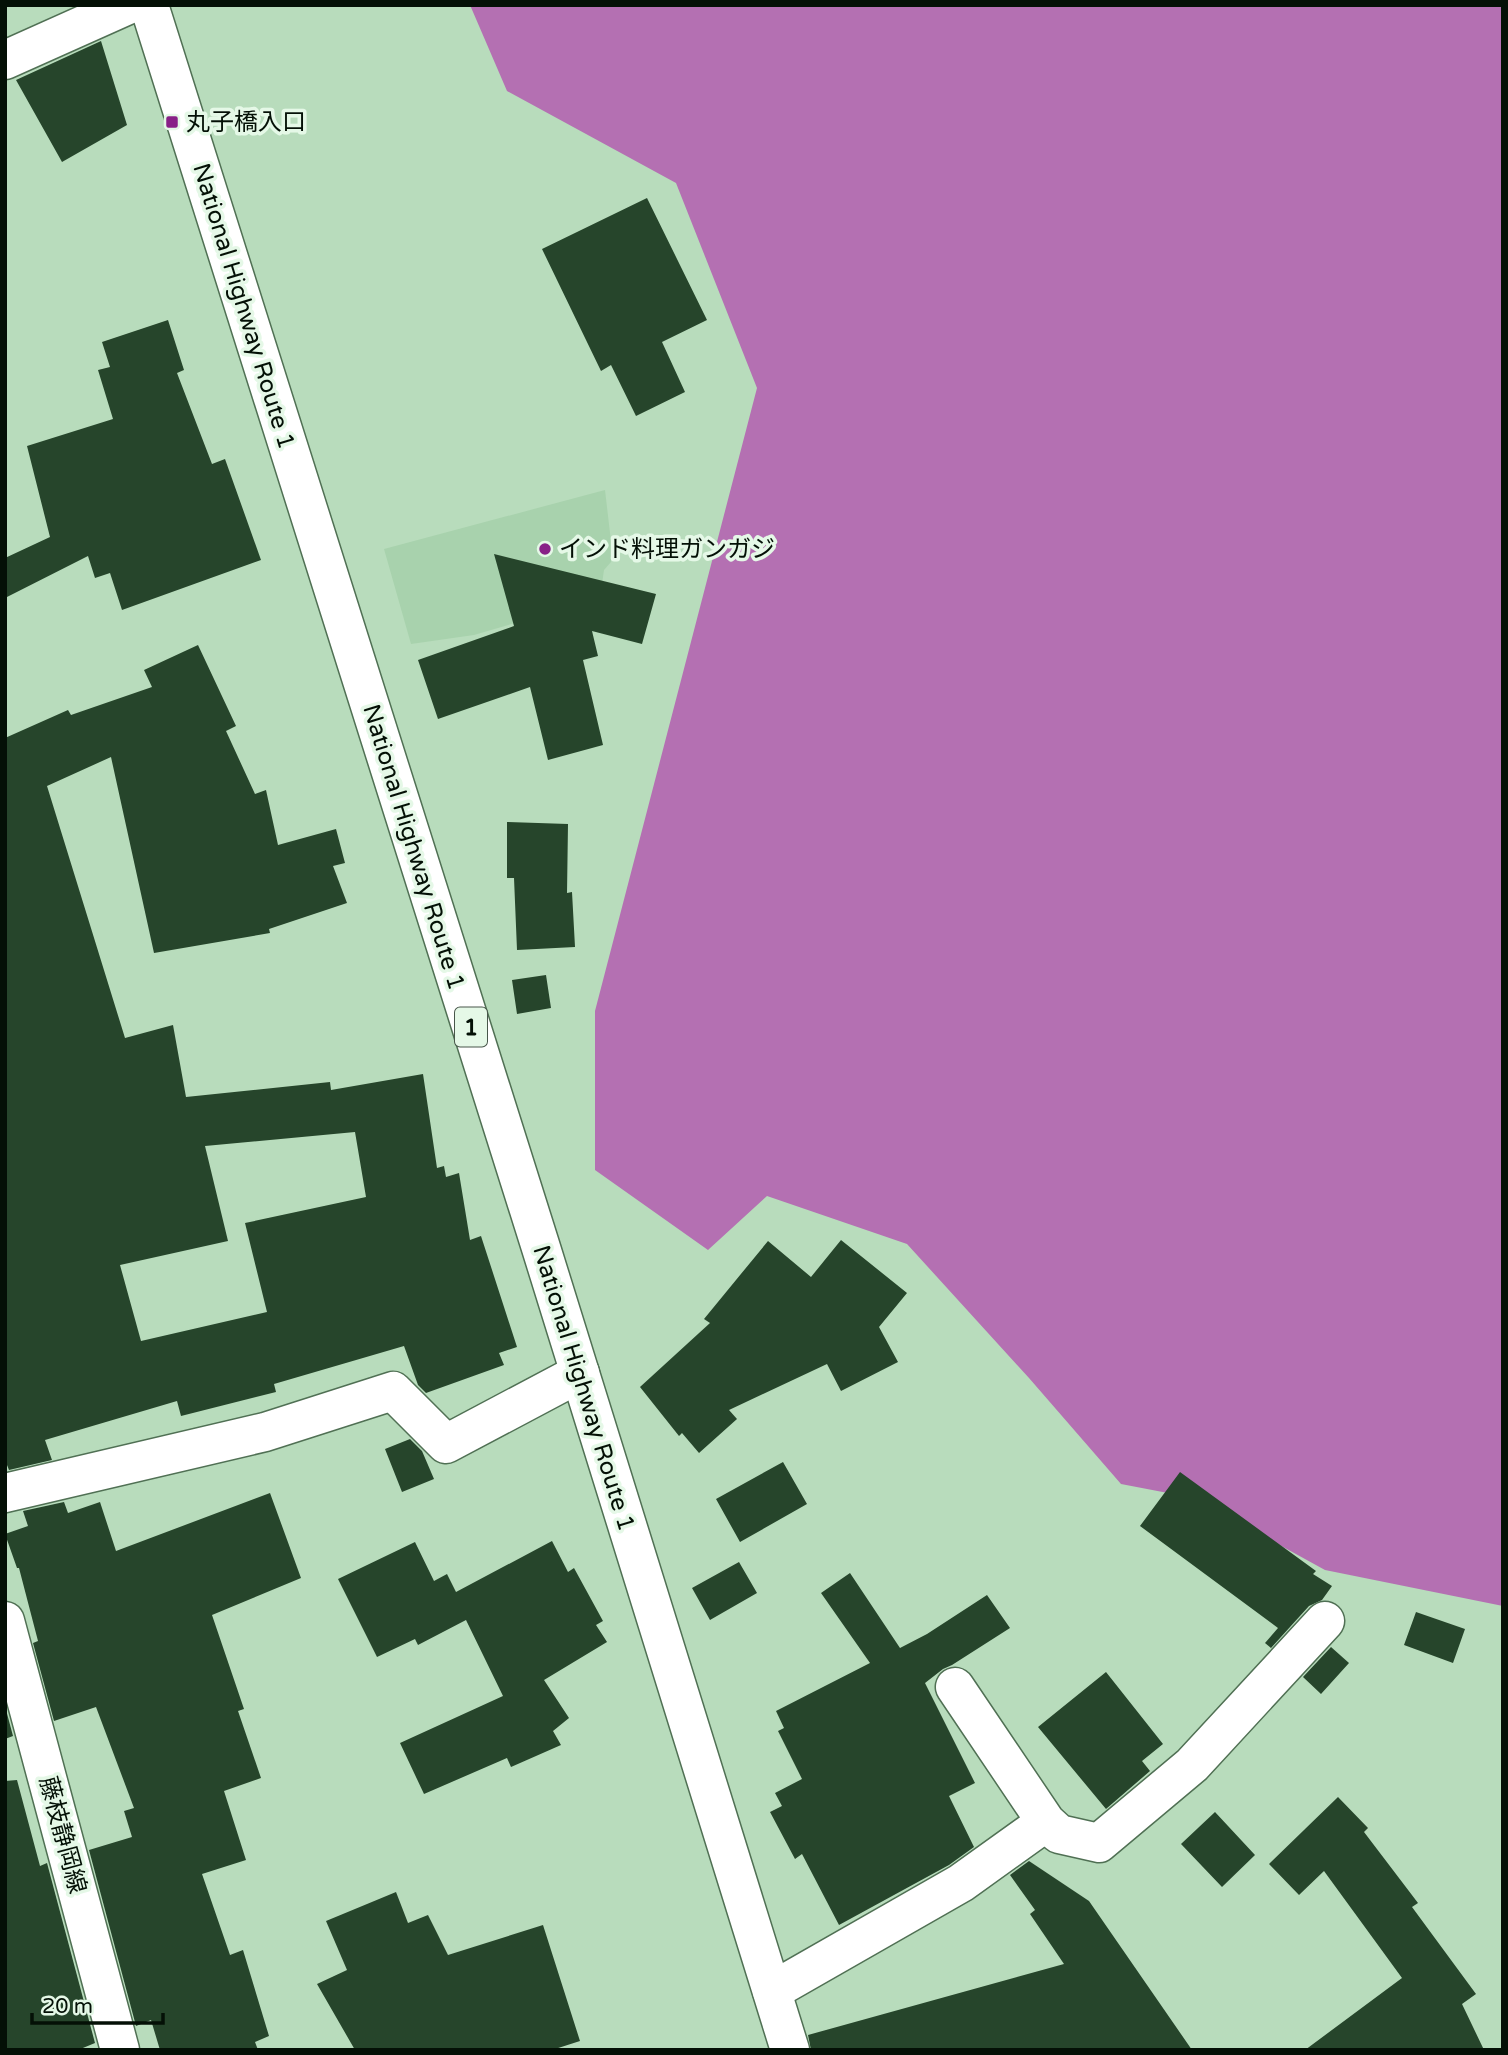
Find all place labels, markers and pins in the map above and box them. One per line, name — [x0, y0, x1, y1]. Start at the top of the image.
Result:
place label: 丸子橋入口 — [186, 108, 306, 137]
marker: 丸子橋入口 — [164, 114, 180, 130]
place label: インド料理ガンガジ — [559, 535, 775, 564]
marker: インド料理ガンガジ — [537, 541, 553, 557]

